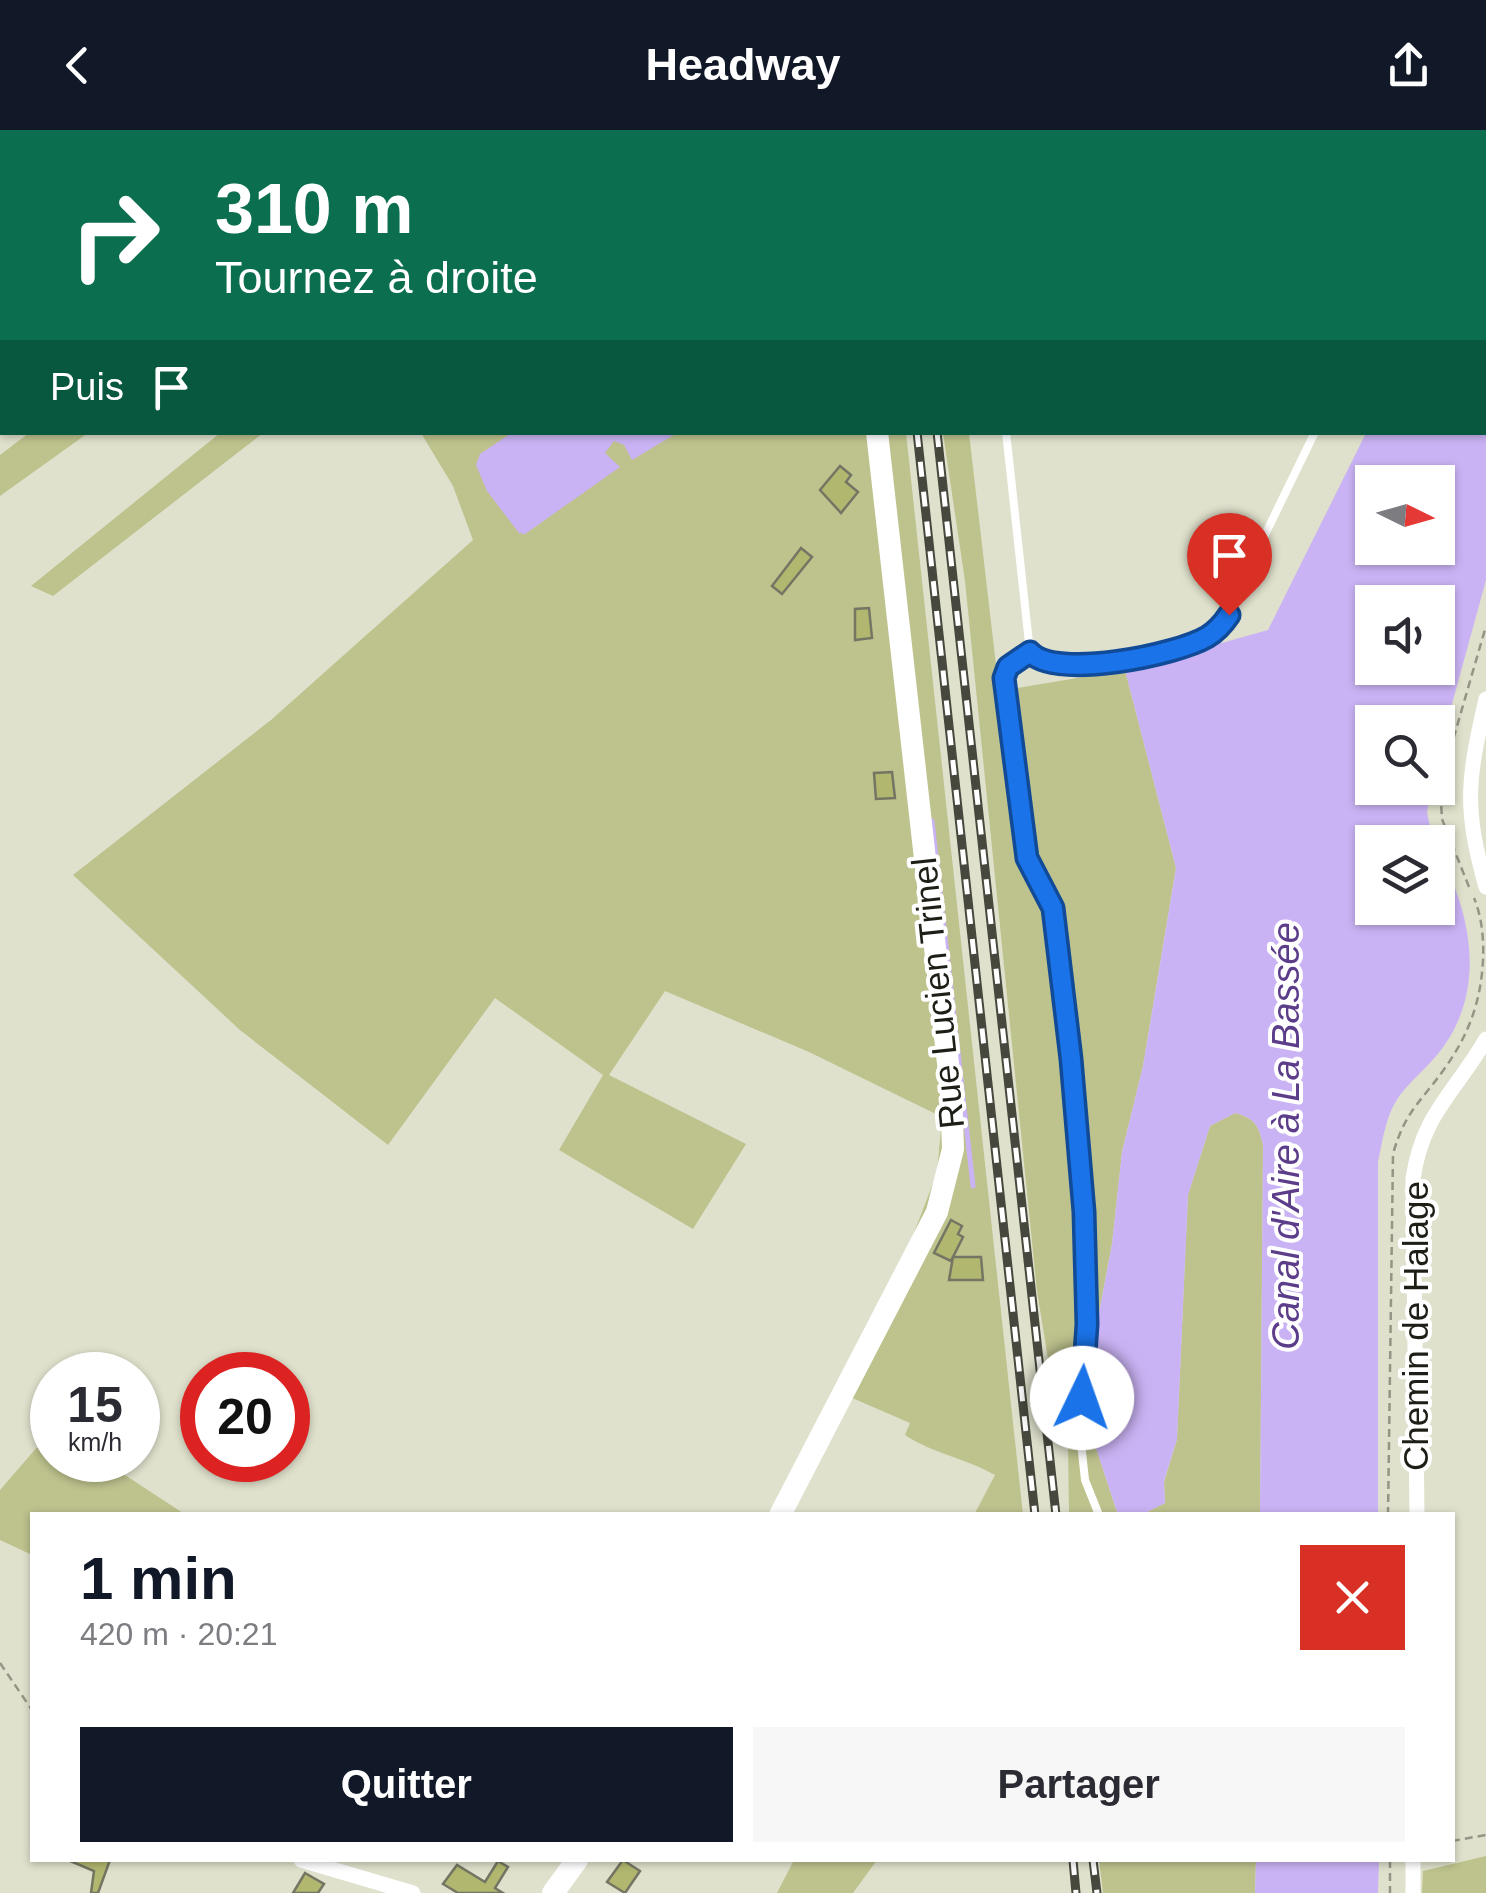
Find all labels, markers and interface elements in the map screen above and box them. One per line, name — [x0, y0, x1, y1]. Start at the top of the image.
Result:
icon: back — [50, 38, 105, 93]
icon: share — [1381, 38, 1436, 93]
text: Headway — [645, 39, 841, 90]
icon: right — [50, 170, 180, 300]
text: 310 m — [215, 170, 413, 248]
text: Tournez à droite — [215, 252, 538, 303]
icon: arrive — [144, 360, 199, 415]
text: Puis — [50, 366, 124, 408]
north arrow — [1355, 465, 1455, 565]
map controls — [1355, 465, 1455, 925]
pin — [1187, 513, 1272, 616]
icon: arrive — [1202, 528, 1257, 583]
button: sound — [1355, 585, 1455, 685]
button: search — [1355, 705, 1455, 805]
button: layers — [1355, 825, 1455, 925]
street label: Rue Lucien Trinel — [904, 856, 971, 1131]
water label: Canal d'Aire à La Bassée — [1265, 922, 1307, 1350]
street label: Chemin de Halage — [1396, 1181, 1435, 1471]
position arrow — [1030, 1346, 1134, 1450]
speed limit sign: 20 — [180, 1352, 310, 1482]
text: 15 — [67, 1377, 123, 1433]
text: km/h — [68, 1428, 122, 1456]
text: 1 min — [80, 1545, 237, 1612]
button: close — [1300, 1545, 1405, 1650]
text: 420 m · 20:21 — [80, 1616, 277, 1652]
button: Quitter — [80, 1727, 733, 1842]
button: Partager — [753, 1727, 1405, 1842]

